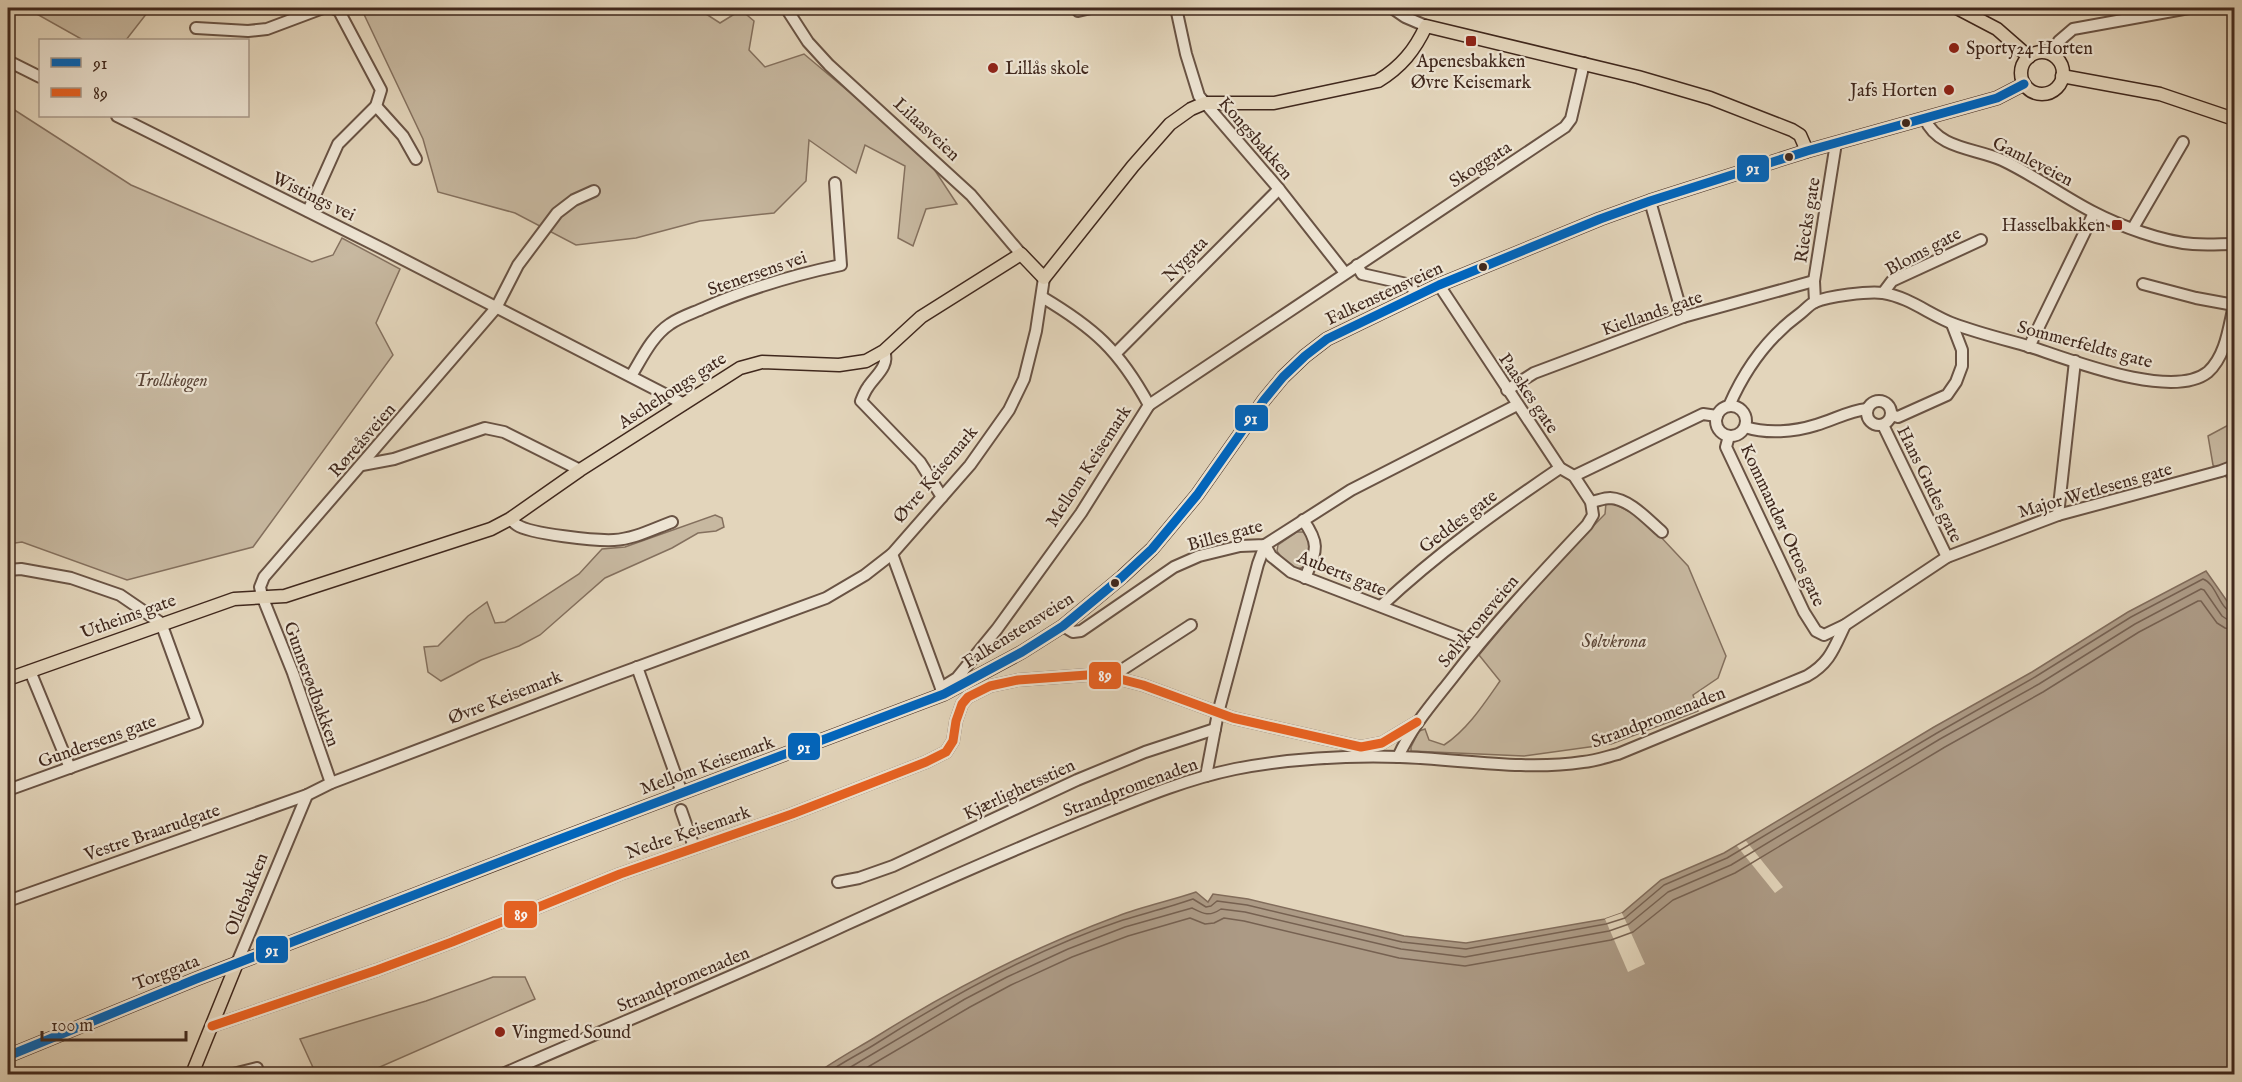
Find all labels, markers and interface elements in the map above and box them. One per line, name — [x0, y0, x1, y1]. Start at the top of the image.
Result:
marker: Apenesbakken Øvre Keisemark — [1464, 34, 1478, 48]
place label: Sporty24 Horten — [1966, 38, 2093, 61]
legend — [39, 39, 249, 117]
marker: Sporty24 Horten — [1947, 41, 1961, 55]
place label: Apenesbakken Øvre Keisemark — [1411, 51, 1531, 95]
text: 91 — [92, 53, 108, 76]
place label: Lillås skole — [1005, 58, 1089, 81]
marker: Lillås skole — [986, 61, 1000, 75]
place label: Jafs Horten — [1848, 80, 1937, 103]
text: 89 — [93, 83, 108, 106]
marker: Jafs Horten — [1942, 83, 1956, 97]
street label: Lilaasveien — [888, 93, 965, 167]
street label: Kongsbakken — [1213, 93, 1297, 186]
unlabelled marker — [1900, 117, 1912, 129]
street label: Gamleveien — [1988, 132, 2077, 193]
street label: Skoggata — [1445, 137, 1516, 194]
unlabelled marker — [1783, 151, 1795, 163]
line badge: 91 — [1736, 154, 1770, 183]
text: 91 — [1746, 160, 1759, 180]
street label: Wistings vei — [268, 167, 359, 227]
street label: Riecks gate — [1790, 176, 1827, 265]
place label: Hasselbakken — [2002, 215, 2105, 238]
marker: Hasselbakken — [2110, 218, 2124, 232]
street label: Bloms gate — [1882, 223, 1966, 282]
street label: Nygata — [1159, 232, 1214, 288]
street label: Stenersens vei — [705, 247, 810, 302]
street label: Falkenstensveien — [1322, 257, 1447, 332]
unlabelled marker — [1477, 261, 1489, 273]
street label: Kiellands gate — [1599, 286, 1706, 342]
street label: Sommerfeldts gate — [2014, 316, 2155, 375]
street label: Aschehougs gate — [614, 348, 731, 435]
street label: Paaskes gate — [1492, 349, 1563, 438]
park label: Trollskogen — [134, 370, 208, 393]
street label: Røreåsveien — [325, 399, 402, 483]
street label: Mellom Keisemark — [1041, 401, 1137, 532]
line badge: 91 — [1234, 404, 1269, 432]
text: 91 — [1244, 410, 1257, 430]
street label: Øvre Keisemark — [889, 421, 984, 528]
street label: Hans Gudes gate — [1891, 423, 1967, 547]
street label: Kommandør Ottos gate — [1734, 441, 1829, 611]
street label: Major Wetlesens gate — [2016, 458, 2175, 524]
street label: Geddes gate — [1415, 485, 1503, 559]
street label: Billes gate — [1185, 515, 1266, 558]
street label: Auberts gate — [1292, 546, 1390, 603]
street label: Sølvkroneveien — [1434, 571, 1525, 673]
unlabelled marker — [1109, 577, 1121, 589]
street label: Falkenstensveien — [959, 588, 1079, 675]
street label: Utheims gate — [78, 590, 179, 645]
street label: Gunnerødbakken — [277, 619, 344, 751]
park label: Sølvkrona — [1582, 631, 1646, 654]
line badge: 89 — [1088, 661, 1122, 690]
street label: Øvre Keisemark — [445, 666, 566, 731]
text: 89 — [1098, 667, 1112, 687]
street label: Strandpromenaden — [1588, 682, 1729, 755]
street label: Gundersens gate — [35, 710, 160, 774]
street label: Mellom Keisemark — [637, 731, 778, 801]
line badge: 91 — [787, 732, 821, 761]
text: 91 — [797, 739, 810, 759]
street label: Strandpromenaden — [1060, 753, 1202, 823]
street label: Kjærlighetsstien — [960, 754, 1080, 826]
street label: Vestre Braarudgate — [81, 799, 223, 868]
street label: Nedre Keisemark — [623, 801, 754, 866]
street label: Ollebakken — [220, 849, 275, 939]
line badge: 89 — [503, 900, 538, 929]
text: 89 — [514, 906, 528, 926]
line badge: 91 — [255, 935, 289, 964]
text: 91 — [265, 942, 278, 962]
street label: Strandpromenaden — [614, 942, 754, 1019]
street label: Torggata — [130, 950, 203, 997]
scale bar — [42, 1004, 186, 1042]
text: 100 m — [51, 1015, 93, 1038]
place label: Vingmed Sound — [511, 1022, 631, 1045]
marker: Vingmed Sound — [493, 1025, 507, 1039]

